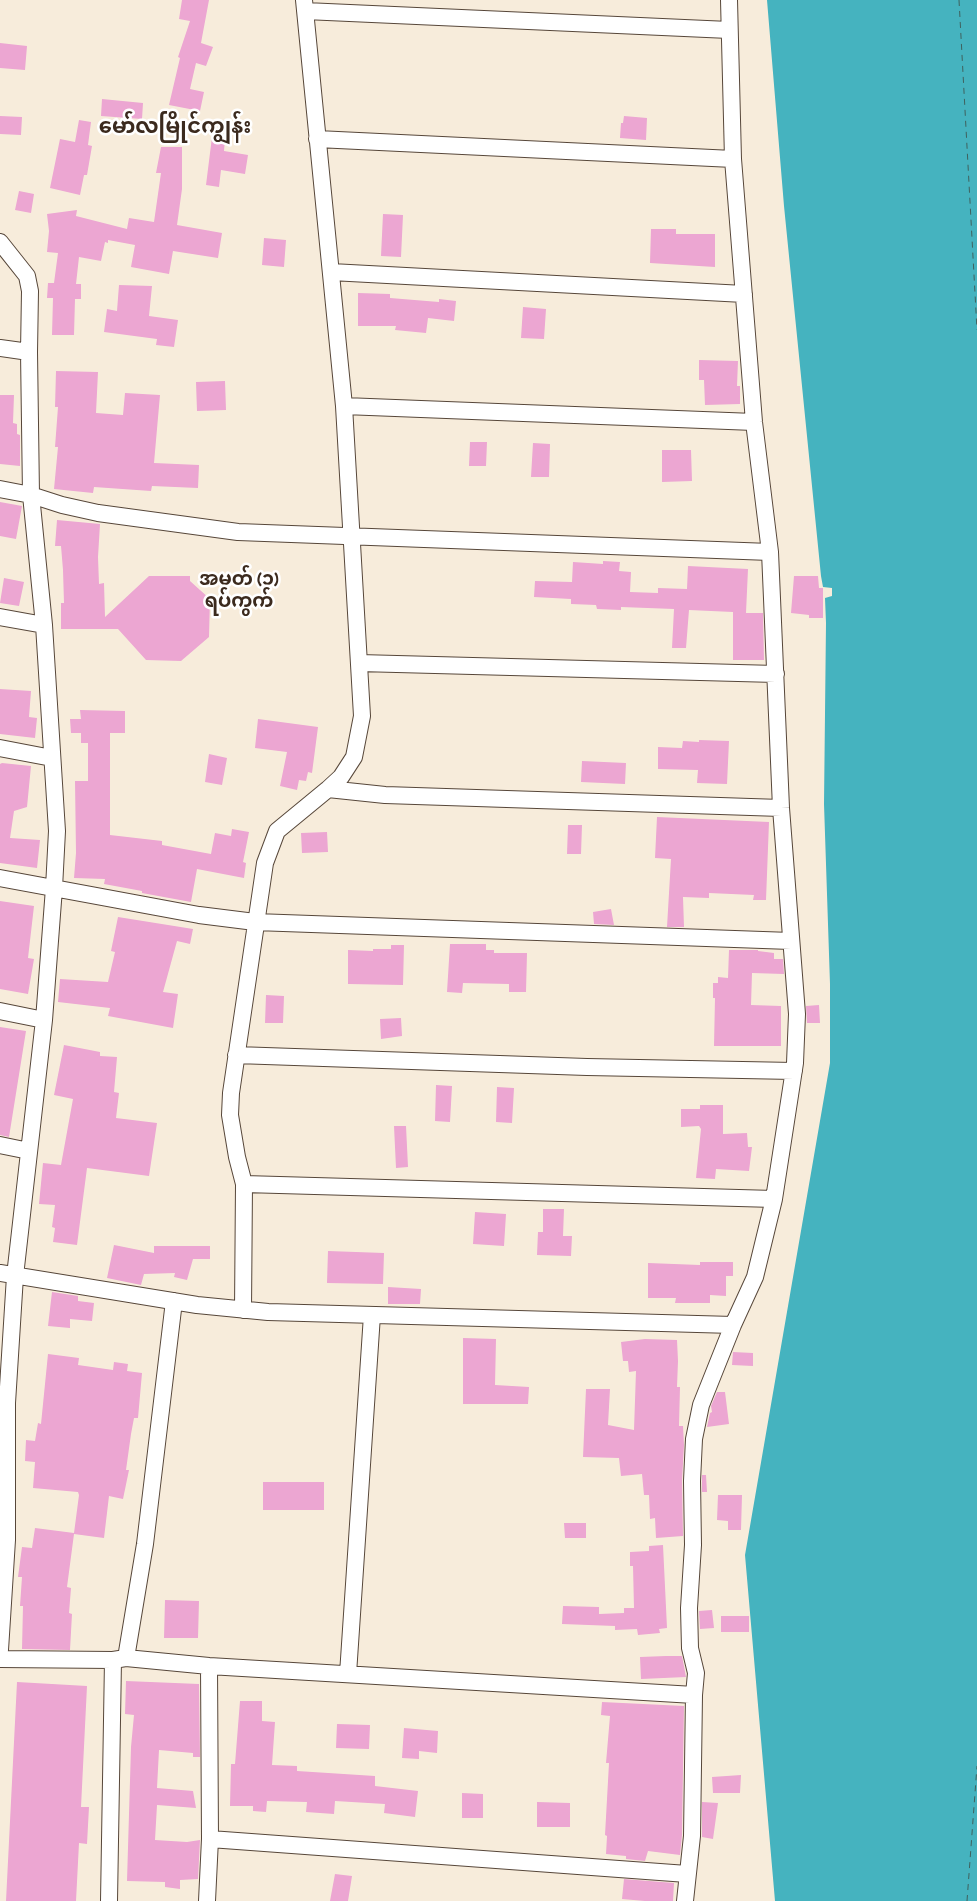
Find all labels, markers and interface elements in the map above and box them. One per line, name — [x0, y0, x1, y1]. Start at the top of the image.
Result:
district label: မော်လမြိုင်ကျွန်း — [99, 117, 251, 143]
district label: အမှတ် (၁) ရပ်ကွက် — [199, 571, 279, 615]

